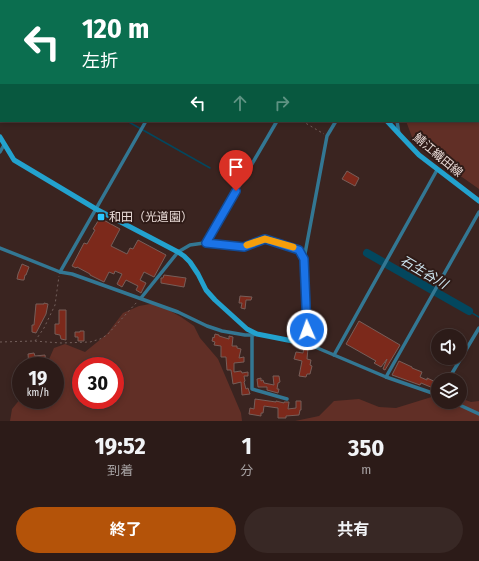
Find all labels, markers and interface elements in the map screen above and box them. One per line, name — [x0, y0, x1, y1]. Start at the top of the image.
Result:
text: 120 m — [82, 12, 149, 45]
icon: left — [16, 16, 68, 68]
text: 左折 — [82, 50, 118, 72]
icon: left — [187, 92, 209, 114]
icon: ahead — [229, 92, 251, 114]
icon: right — [271, 92, 293, 114]
street label: 鯖江織田線 — [411, 130, 465, 180]
pin — [219, 150, 253, 191]
icon: arrive — [225, 156, 247, 178]
place label: 和田（光道園） — [109, 210, 193, 224]
marker: 和田（光道園） — [96, 212, 106, 222]
water label: 石生谷川 — [398, 253, 452, 292]
position arrow — [286, 309, 328, 351]
map controls — [431, 329, 467, 409]
button: sound — [431, 329, 467, 365]
speed limit sign: 30 — [72, 357, 124, 409]
text: 19 — [29, 366, 47, 390]
button: layers — [431, 373, 467, 409]
text: km/h — [27, 387, 49, 399]
text: 19:52 — [95, 432, 146, 460]
text: 1 — [242, 432, 252, 460]
text: 350 — [348, 434, 384, 462]
text: m — [361, 462, 371, 477]
text: 到着 — [107, 463, 133, 478]
text: 分 — [240, 463, 253, 478]
button: 終了 — [16, 507, 236, 553]
button: 共有 — [244, 507, 463, 553]

